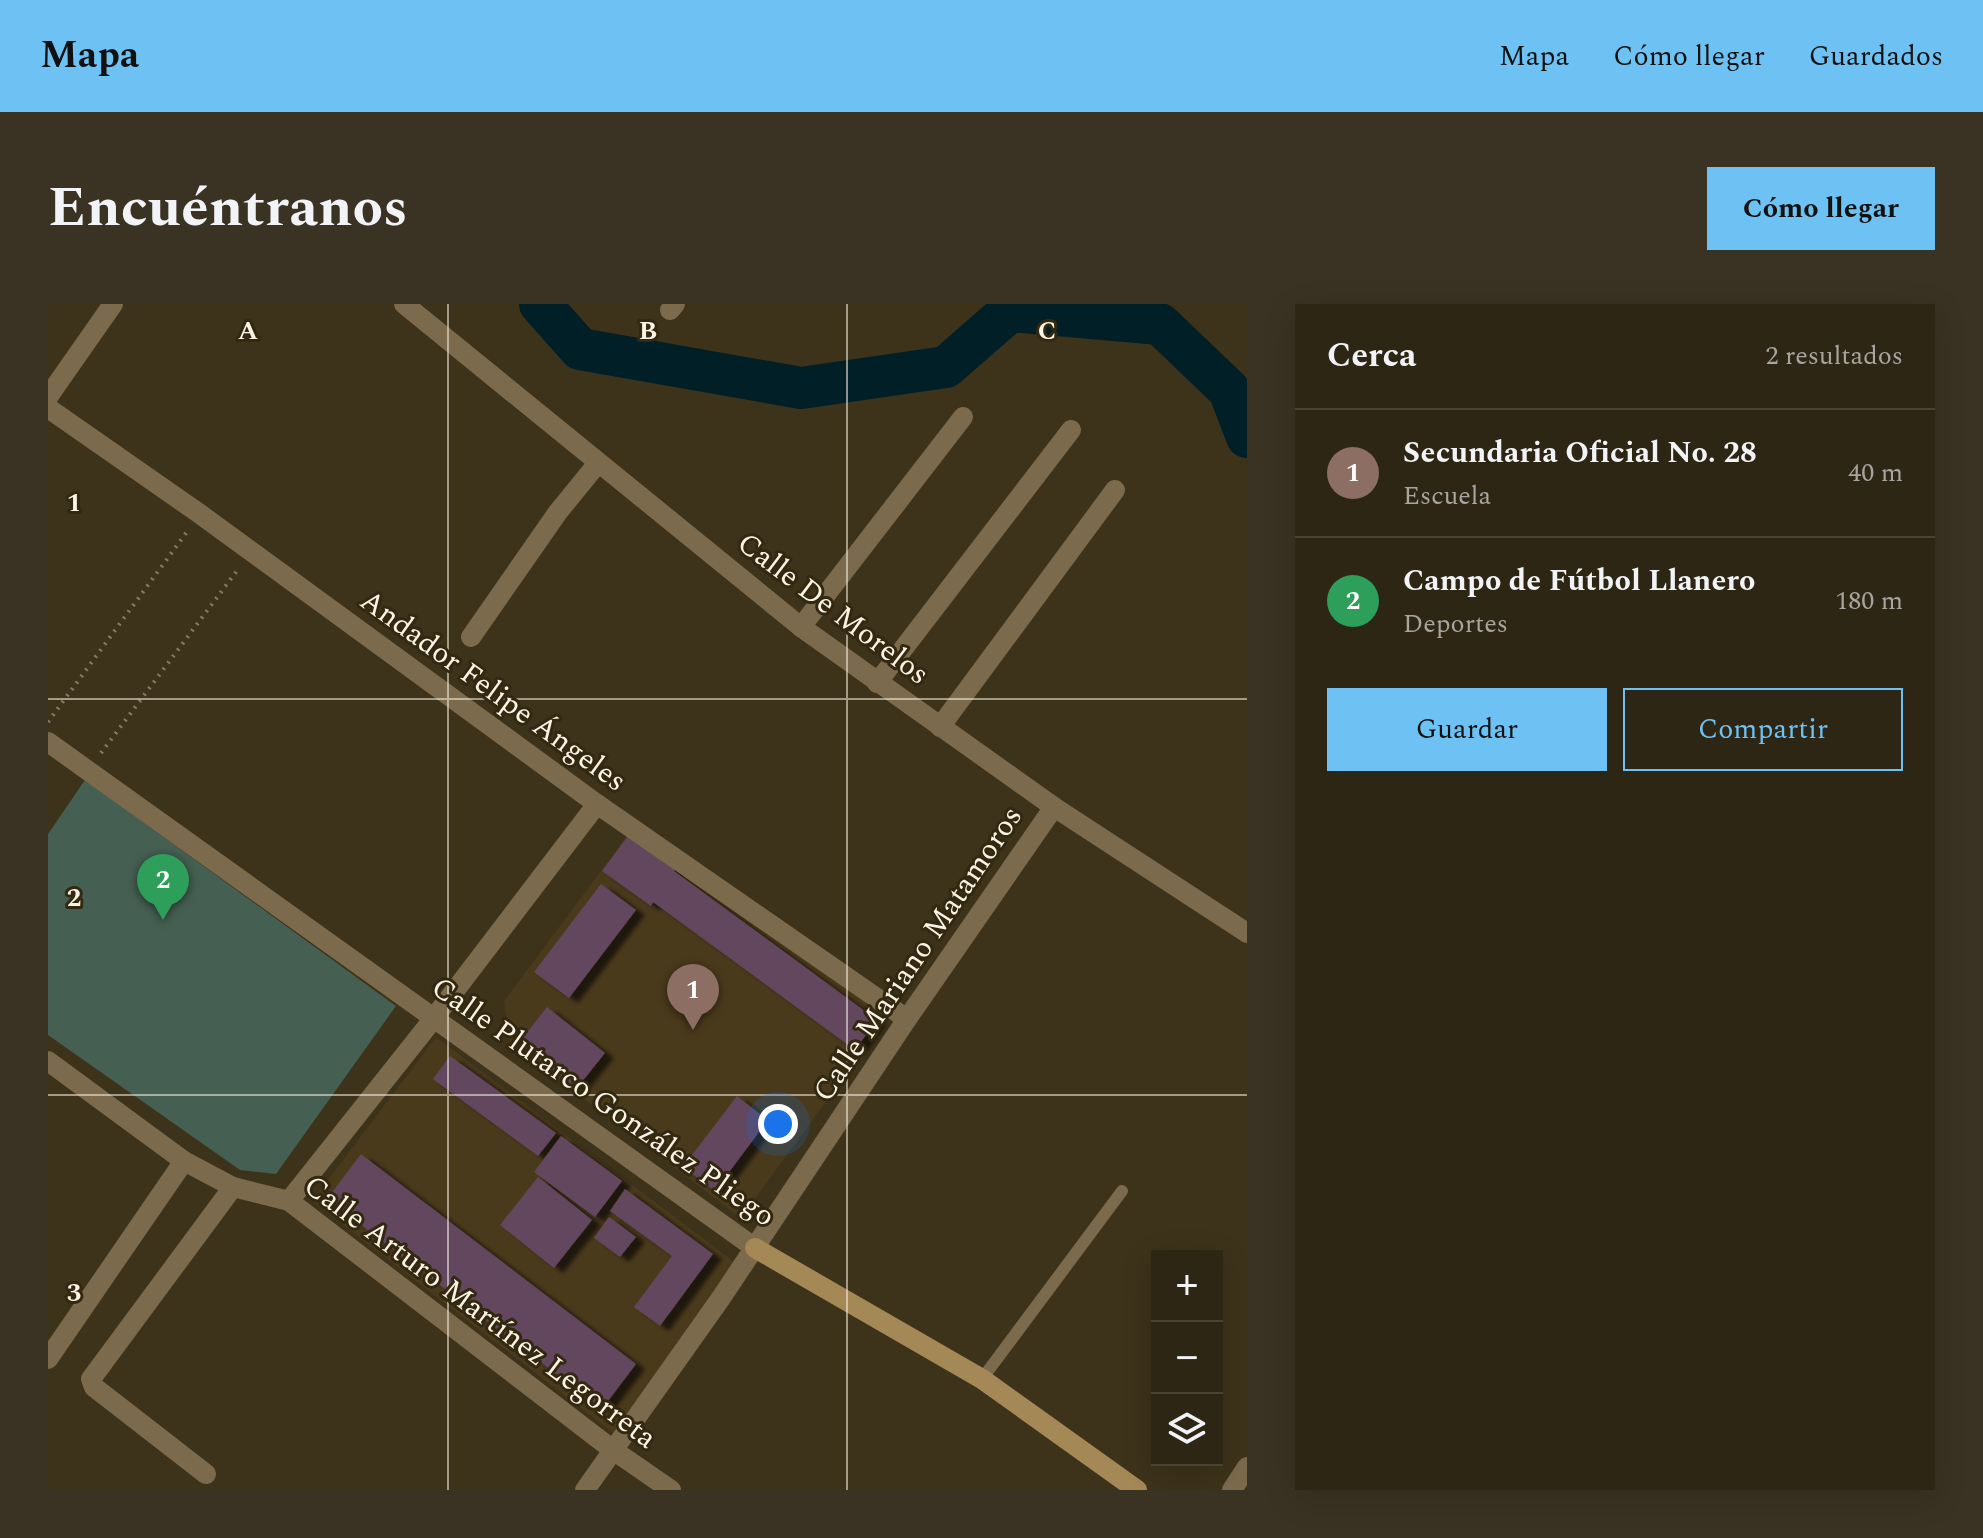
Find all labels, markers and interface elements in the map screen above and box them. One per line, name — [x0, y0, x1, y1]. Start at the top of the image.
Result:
text: Mapa — [40, 27, 139, 85]
text: Mapa — [1499, 35, 1569, 78]
text: Cómo llegar — [1613, 35, 1765, 78]
text: Guardados — [1809, 35, 1943, 78]
text: Encuéntranos — [48, 166, 408, 251]
button: Cómo llegar — [1707, 167, 1935, 250]
text: A — [238, 311, 258, 351]
text: B — [639, 311, 657, 351]
text: C — [1038, 311, 1056, 351]
text: Cerca — [1327, 330, 1416, 382]
text: 2 resultados — [1765, 336, 1903, 376]
text: Secundaria Oficial No. 28 — [1403, 430, 1757, 476]
text: 1 — [1346, 453, 1360, 493]
text: 40 m — [1848, 453, 1903, 493]
text: Escuela — [1403, 476, 1491, 516]
text: 1 — [67, 483, 81, 523]
street label: Calle De Morelos — [727, 521, 939, 697]
text: Campo de Fútbol Llanero — [1403, 558, 1755, 604]
street label: Andador Felipe Ángeles — [350, 578, 636, 804]
text: 2 — [1346, 581, 1360, 621]
text: 180 m — [1835, 581, 1903, 621]
text: Deportes — [1403, 604, 1508, 644]
button: Guardar — [1327, 688, 1607, 771]
button: Compartir — [1623, 688, 1903, 771]
street label: Calle Mariano Matamoros — [802, 797, 1034, 1111]
pin: 2 — [137, 854, 189, 920]
text: 2 — [67, 878, 81, 918]
pin: 1 — [667, 964, 719, 1030]
street label: Calle Plutarco González Pliego — [421, 965, 785, 1239]
your location — [758, 1104, 798, 1144]
street label: Calle Arturo Martínez Legorreta — [294, 1164, 667, 1461]
map controls — [1151, 1250, 1223, 1466]
button: + — [1151, 1250, 1223, 1322]
text: 3 — [67, 1273, 81, 1313]
button: − — [1151, 1322, 1223, 1394]
button: layers — [1151, 1394, 1223, 1466]

